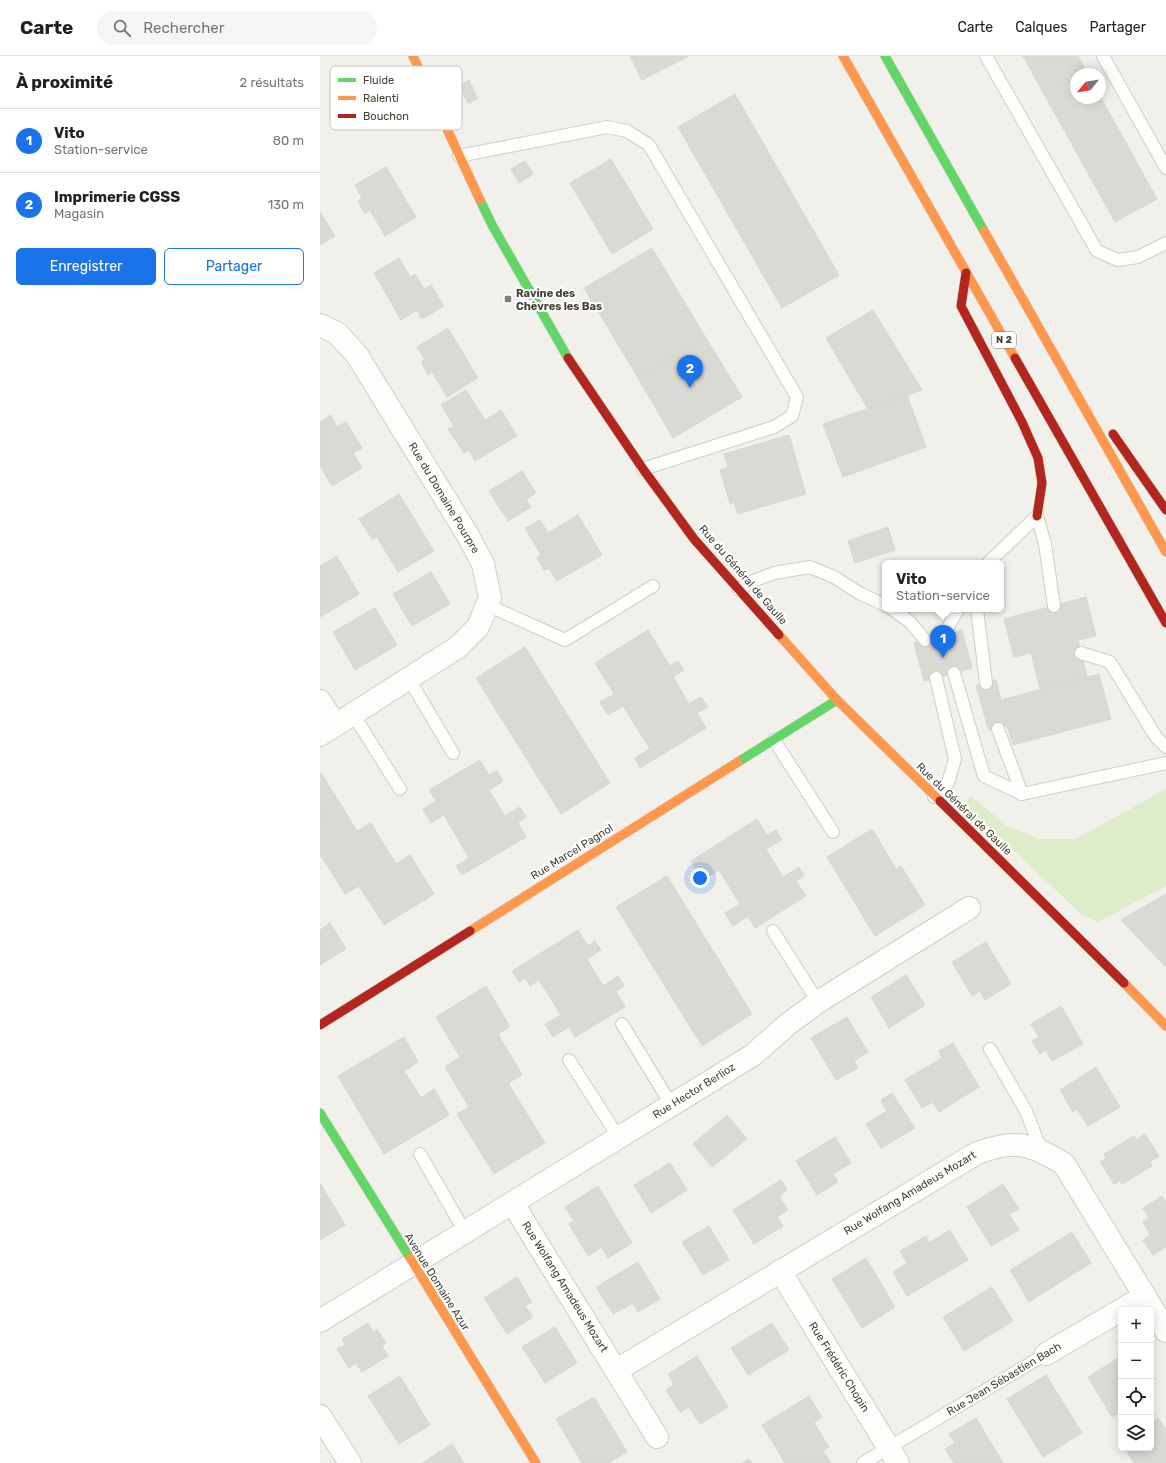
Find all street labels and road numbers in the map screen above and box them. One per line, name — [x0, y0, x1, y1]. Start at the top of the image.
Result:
road number: N 2 — [992, 332, 1016, 348]
street label: Rue du Domaine Pourpre — [406, 440, 482, 556]
street label: Rue du Général de Gaulle — [696, 523, 790, 627]
street label: Rue du Général de Gaulle — [914, 760, 1014, 858]
street label: Rue Marcel Pagnol — [529, 821, 615, 883]
street label: Rue Hector Berlioz — [650, 1060, 738, 1122]
street label: Rue Wolfang Amadeus Mozart — [842, 1148, 979, 1238]
street label: Rue Wolfang Amadeus Mozart — [519, 1219, 611, 1355]
street label: Avenue Domaine Azur — [402, 1231, 473, 1334]
street label: Rue Frédéric Chopin — [806, 1320, 872, 1414]
street label: Rue Jean Sébastien Bach — [944, 1340, 1064, 1418]

